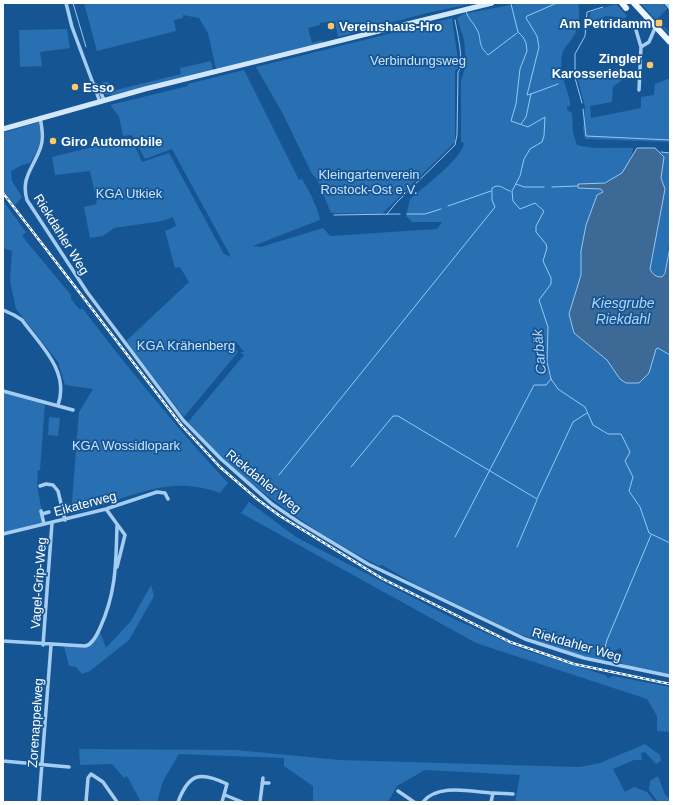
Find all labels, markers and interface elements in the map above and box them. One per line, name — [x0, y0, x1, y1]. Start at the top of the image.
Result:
place label: Am Petridamm — [559, 16, 651, 31]
marker: Am Petridamm — [654, 18, 664, 28]
place label: Vereinshaus-Hro — [339, 19, 442, 34]
marker: Vereinshaus-Hro — [326, 21, 336, 31]
place label: Zingler Karosseriebau — [552, 51, 642, 81]
park label: Verbindungsweg — [370, 53, 466, 68]
marker: Zingler Karosseriebau — [645, 60, 655, 70]
place label: Esso — [83, 80, 114, 95]
marker: Esso — [70, 82, 80, 92]
place label: Giro Automobile — [61, 134, 162, 149]
marker: Giro Automobile — [48, 136, 58, 146]
park label: Kleingartenverein Rostock-Ost e.V. — [318, 167, 420, 197]
park label: KGA Utkiek — [96, 186, 163, 201]
street label: Riekdahler Weg — [31, 191, 92, 277]
water label: Kiesgrube Riekdahl — [591, 295, 655, 327]
water label: Carbäk — [529, 328, 549, 375]
park label: KGA Krähenberg — [137, 338, 235, 353]
park label: KGA Wossidlopark — [72, 438, 181, 453]
street label: Riekdahler Weg — [223, 447, 304, 516]
street label: Eikaterweg — [52, 488, 118, 519]
street label: Vagel-Grip-Weg — [28, 537, 49, 629]
street label: Riekdahler Weg — [530, 625, 623, 664]
street label: Zorenappelweg — [25, 678, 46, 768]

